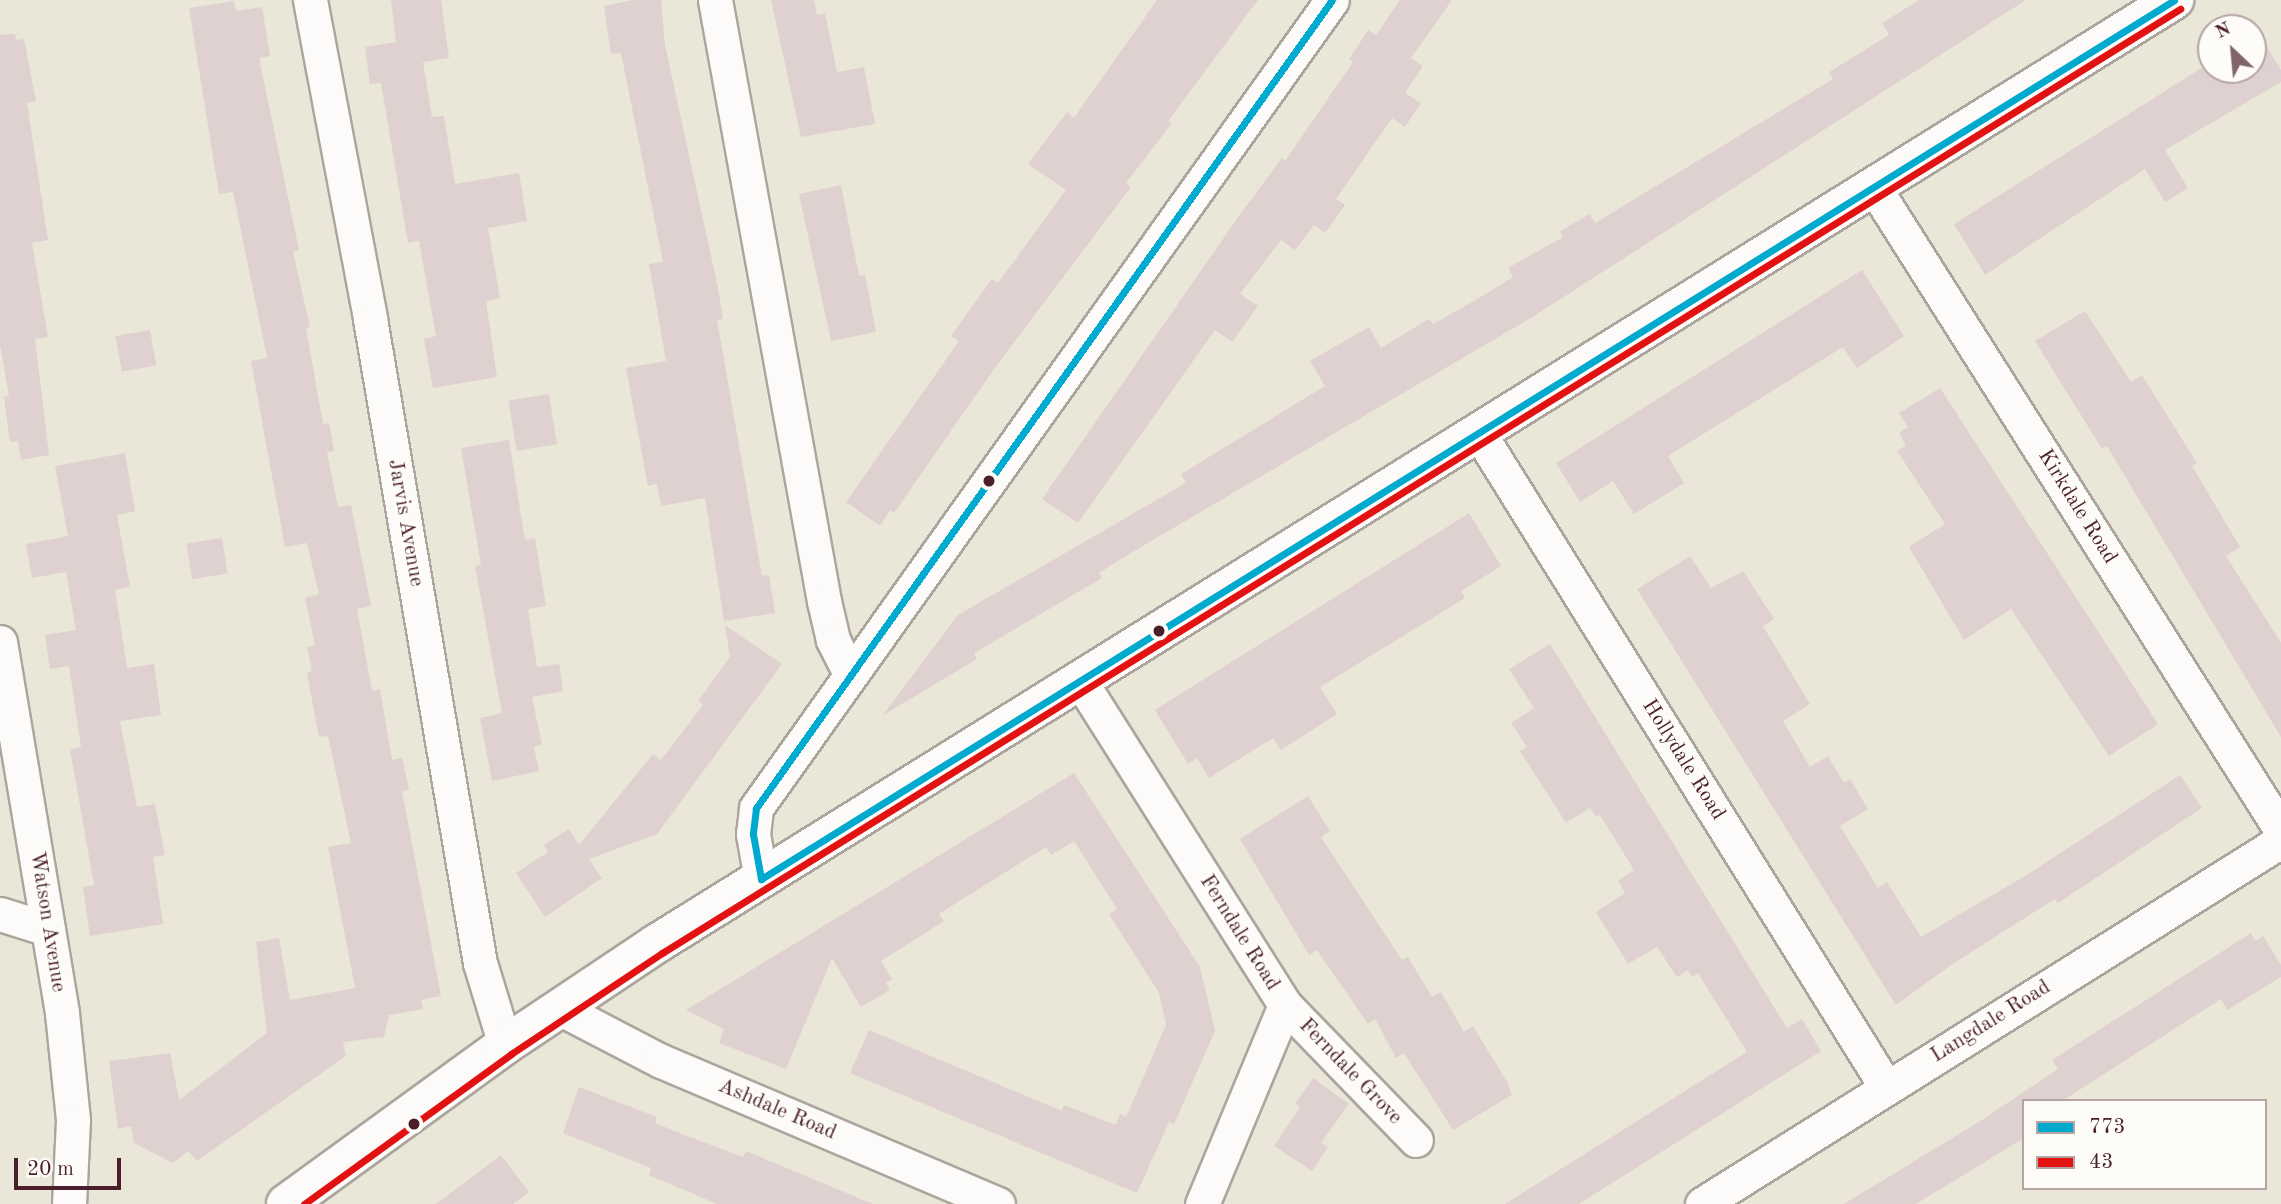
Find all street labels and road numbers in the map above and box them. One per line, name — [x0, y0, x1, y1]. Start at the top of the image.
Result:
street label: Kirkdale Road — [2032, 445, 2122, 569]
street label: Jarvis Avenue — [381, 457, 429, 589]
street label: Hollydale Road — [1636, 695, 1730, 825]
street label: Watson Avenue — [23, 850, 71, 994]
street label: Ferndale Road — [1193, 871, 1285, 995]
street label: Langdale Road — [1926, 975, 2056, 1069]
street label: Ferndale Grove — [1293, 1014, 1407, 1130]
street label: Ashdale Road — [714, 1074, 840, 1146]

